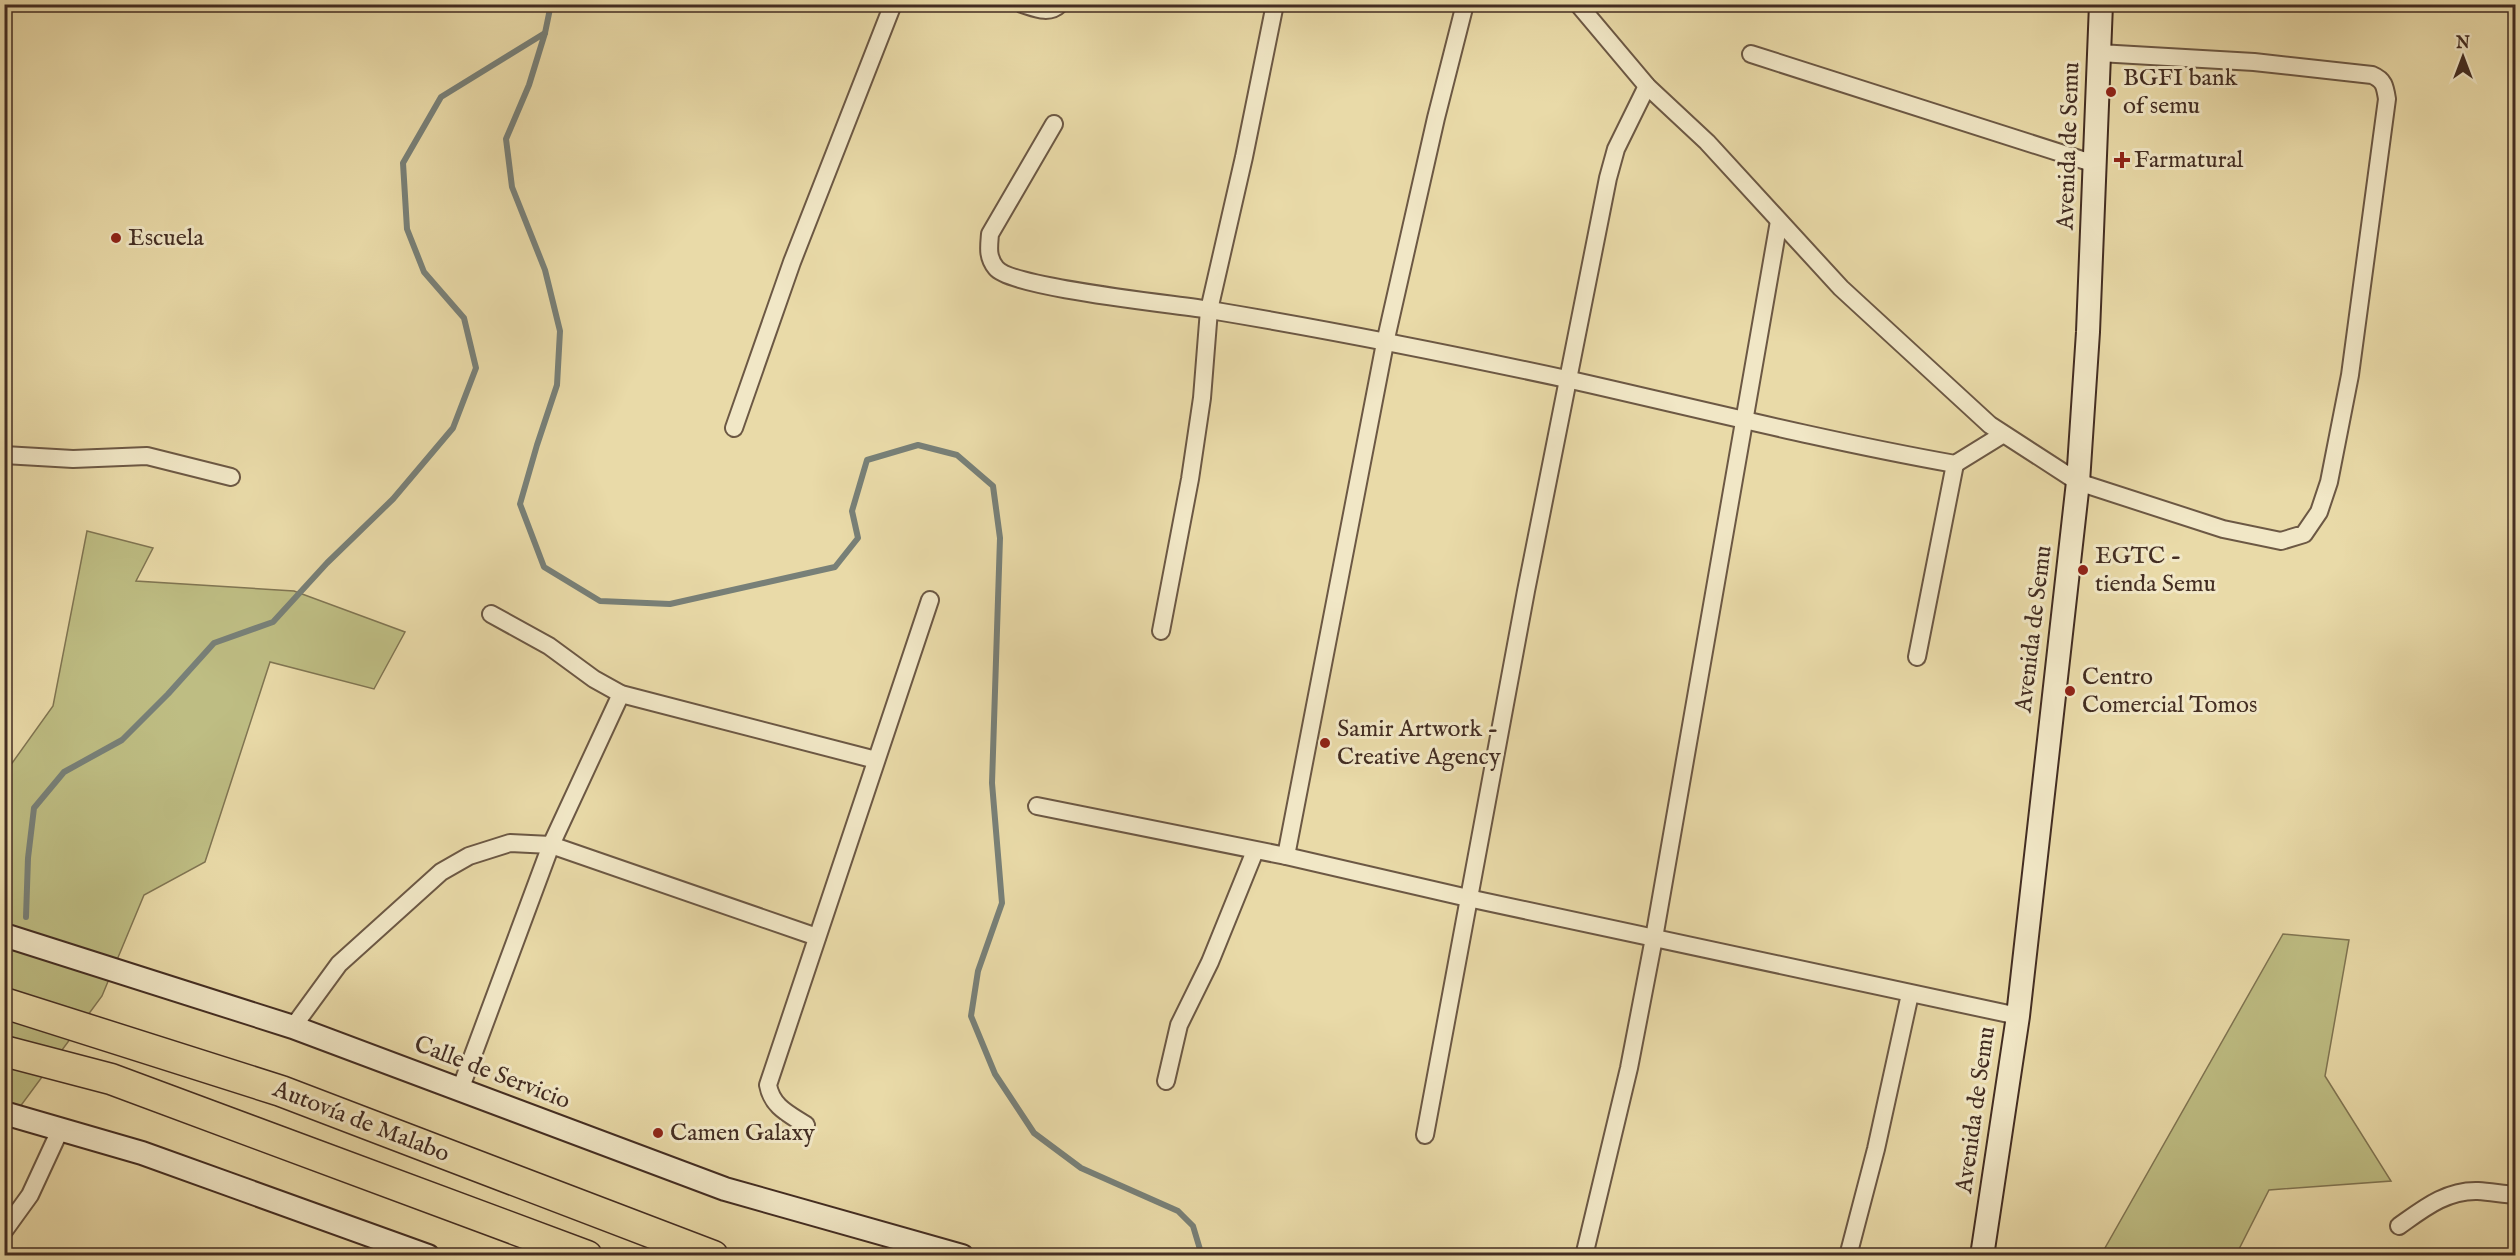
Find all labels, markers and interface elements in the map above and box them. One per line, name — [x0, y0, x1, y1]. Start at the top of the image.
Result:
north arrow — [2433, 27, 2493, 87]
text: N — [2455, 34, 2470, 54]
street label: Avenida de Semu — [2051, 62, 2087, 231]
place label: BGFI bank of semu — [2123, 63, 2238, 122]
marker: BGFI bank of semu — [2104, 85, 2118, 99]
place label: Farmatural — [2134, 145, 2244, 176]
marker: Farmatural — [2115, 153, 2129, 167]
place label: Escuela — [128, 223, 204, 254]
marker: Escuela — [109, 231, 123, 245]
place label: EGTC - tienda Semu — [2095, 541, 2216, 600]
street label: Avenida de Semu — [2008, 544, 2060, 715]
marker: EGTC - tienda Semu — [2076, 563, 2090, 577]
place label: Centro Comercial Tomos — [2082, 662, 2257, 721]
marker: Centro Comercial Tomos — [2063, 684, 2077, 698]
place label: Samir Artwork - Creative Agency — [1337, 714, 1501, 773]
marker: Samir Artwork - Creative Agency — [1318, 736, 1332, 750]
street label: Avenida de Semu — [1949, 1025, 2003, 1196]
street label: Calle de Servicio — [410, 1029, 574, 1117]
street label: Autovía de Malabo — [267, 1074, 454, 1170]
place label: Camen Galaxy — [670, 1118, 815, 1149]
marker: Camen Galaxy — [651, 1126, 665, 1140]

